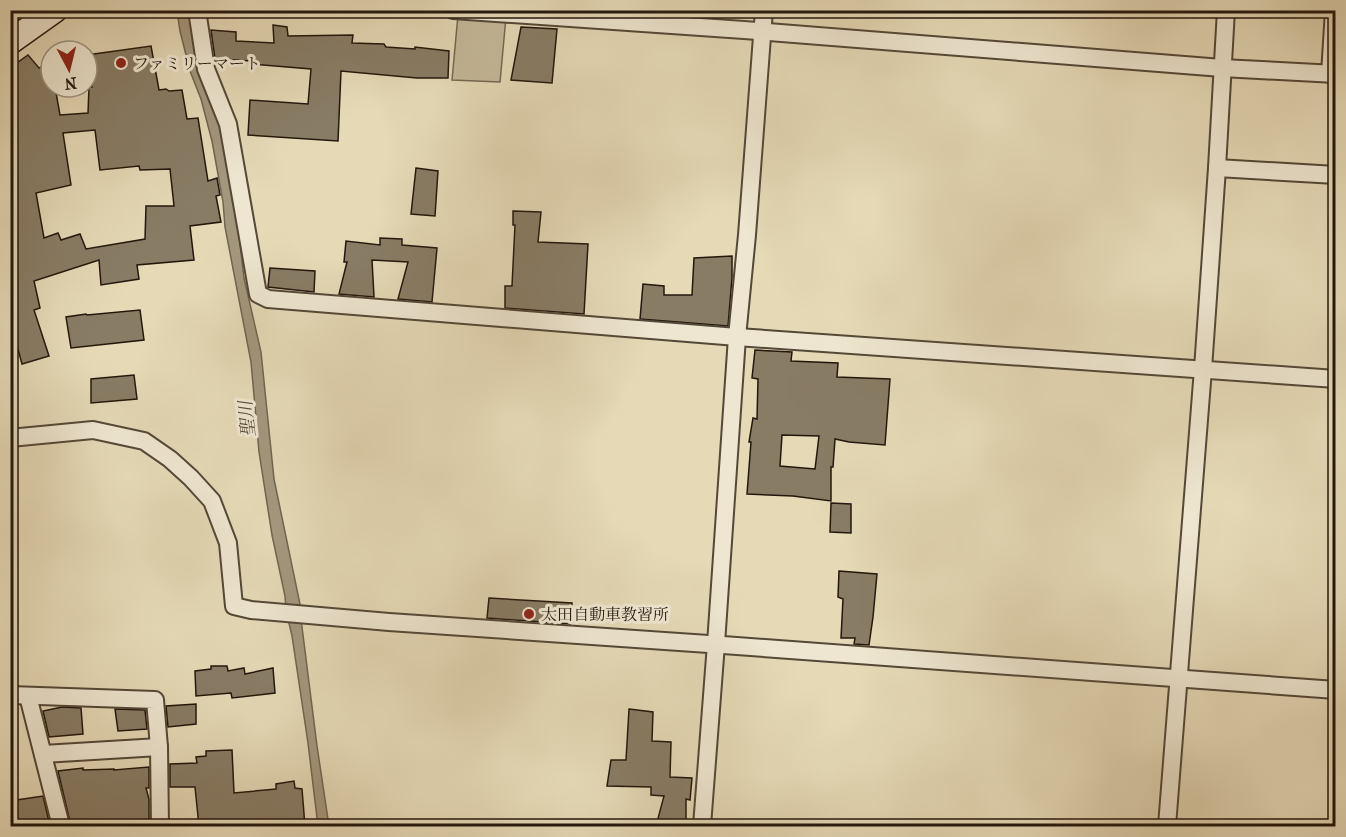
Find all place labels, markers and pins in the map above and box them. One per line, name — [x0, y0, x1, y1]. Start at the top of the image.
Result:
place label: ファミリーマート — [133, 54, 261, 73]
marker: ファミリーマート — [114, 56, 128, 70]
place label: 太田自動車教習所 — [541, 605, 669, 624]
marker: 太田自動車教習所 — [522, 607, 536, 621]

